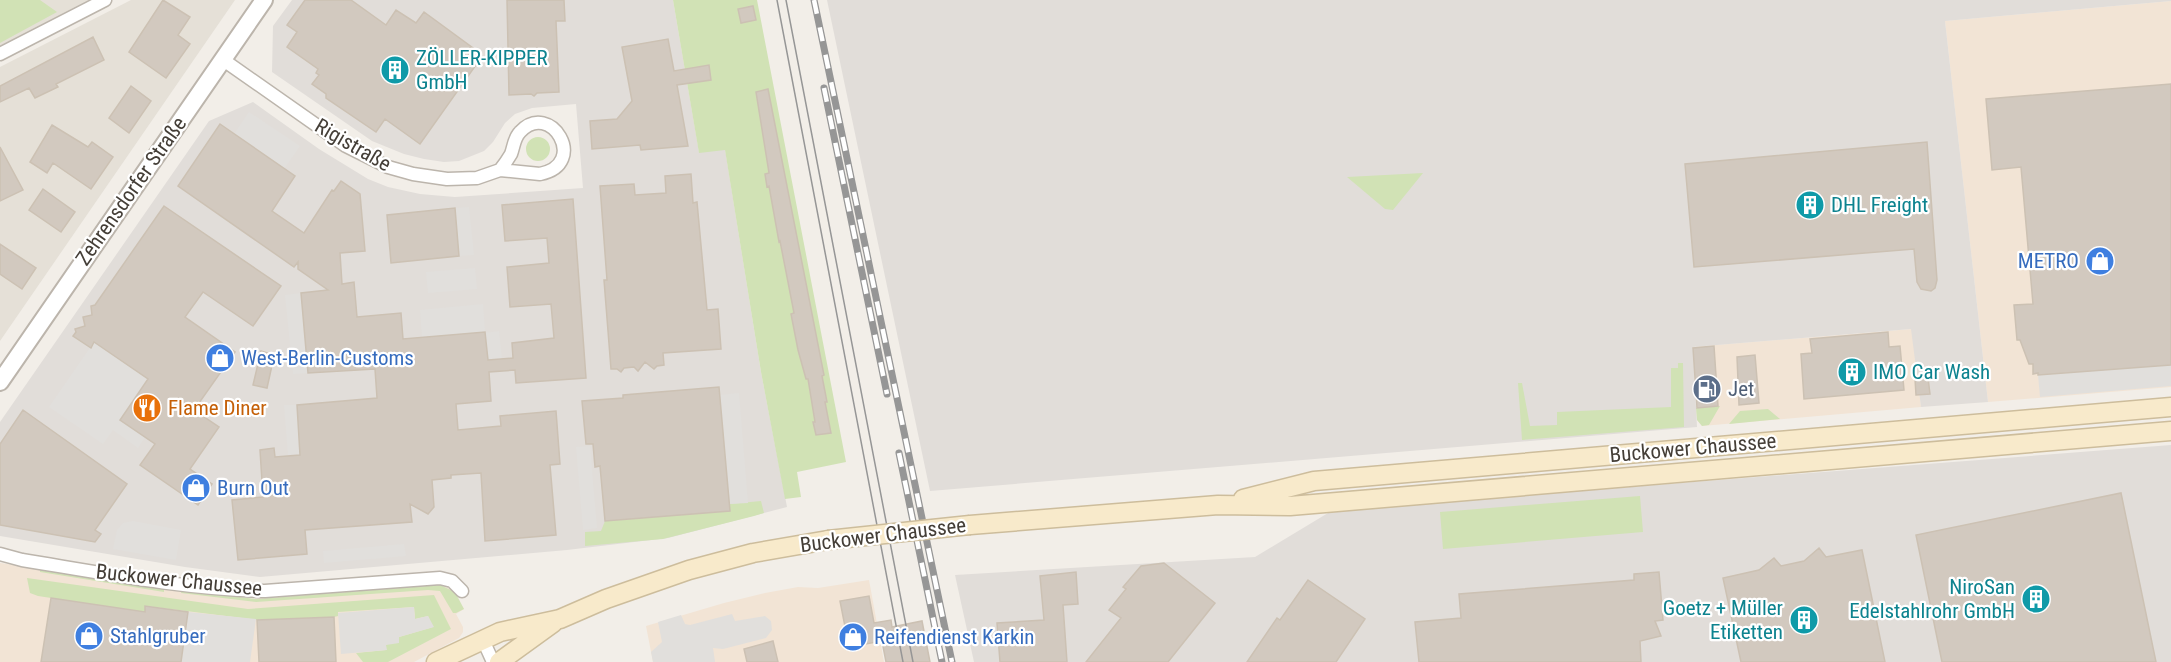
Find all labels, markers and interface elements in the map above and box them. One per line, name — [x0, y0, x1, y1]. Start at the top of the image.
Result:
place label: ZÖLLER-KIPPER GmbH — [416, 46, 548, 94]
building icon: ZÖLLER-KIPPER GmbH — [379, 54, 411, 86]
street label: Zehrensdorfer Straße — [71, 112, 191, 270]
street label: Rigistraße — [311, 114, 395, 176]
building icon: DHL Freight — [1794, 189, 1826, 221]
place label: DHL Freight — [1831, 193, 1928, 217]
shop icon: METRO — [2084, 245, 2116, 277]
place label: METRO — [2018, 249, 2079, 273]
shop icon: West-Berlin-Customs — [204, 342, 236, 374]
place label: West-Berlin-Customs — [241, 346, 414, 370]
building icon: IMO Car Wash — [1836, 356, 1868, 388]
place label: IMO Car Wash — [1873, 360, 1990, 384]
fuel station icon: Jet — [1691, 373, 1723, 405]
place label: Jet — [1728, 377, 1754, 401]
restaurant icon: Flame Diner — [131, 392, 163, 424]
place label: Flame Diner — [168, 396, 267, 420]
street label: Buckower Chaussee — [1609, 429, 1777, 467]
shop icon: Burn Out — [180, 472, 212, 504]
place label: Burn Out — [217, 476, 289, 500]
street label: Buckower Chaussee — [799, 513, 968, 557]
street label: Buckower Chaussee — [95, 559, 264, 601]
place label: NiroSan Edelstahlrohr GmbH — [1849, 575, 2015, 623]
building icon: NiroSan Edelstahlrohr GmbH — [2020, 583, 2052, 615]
place label: Goetz + Müller Etiketten — [1663, 596, 1783, 644]
building icon: Goetz + Müller Etiketten — [1788, 604, 1820, 636]
shop icon: Stahlgruber — [73, 620, 105, 652]
shop icon: Reifendienst Karkin — [837, 621, 869, 653]
place label: Stahlgruber — [110, 624, 206, 648]
place label: Reifendienst Karkin — [874, 625, 1034, 649]

